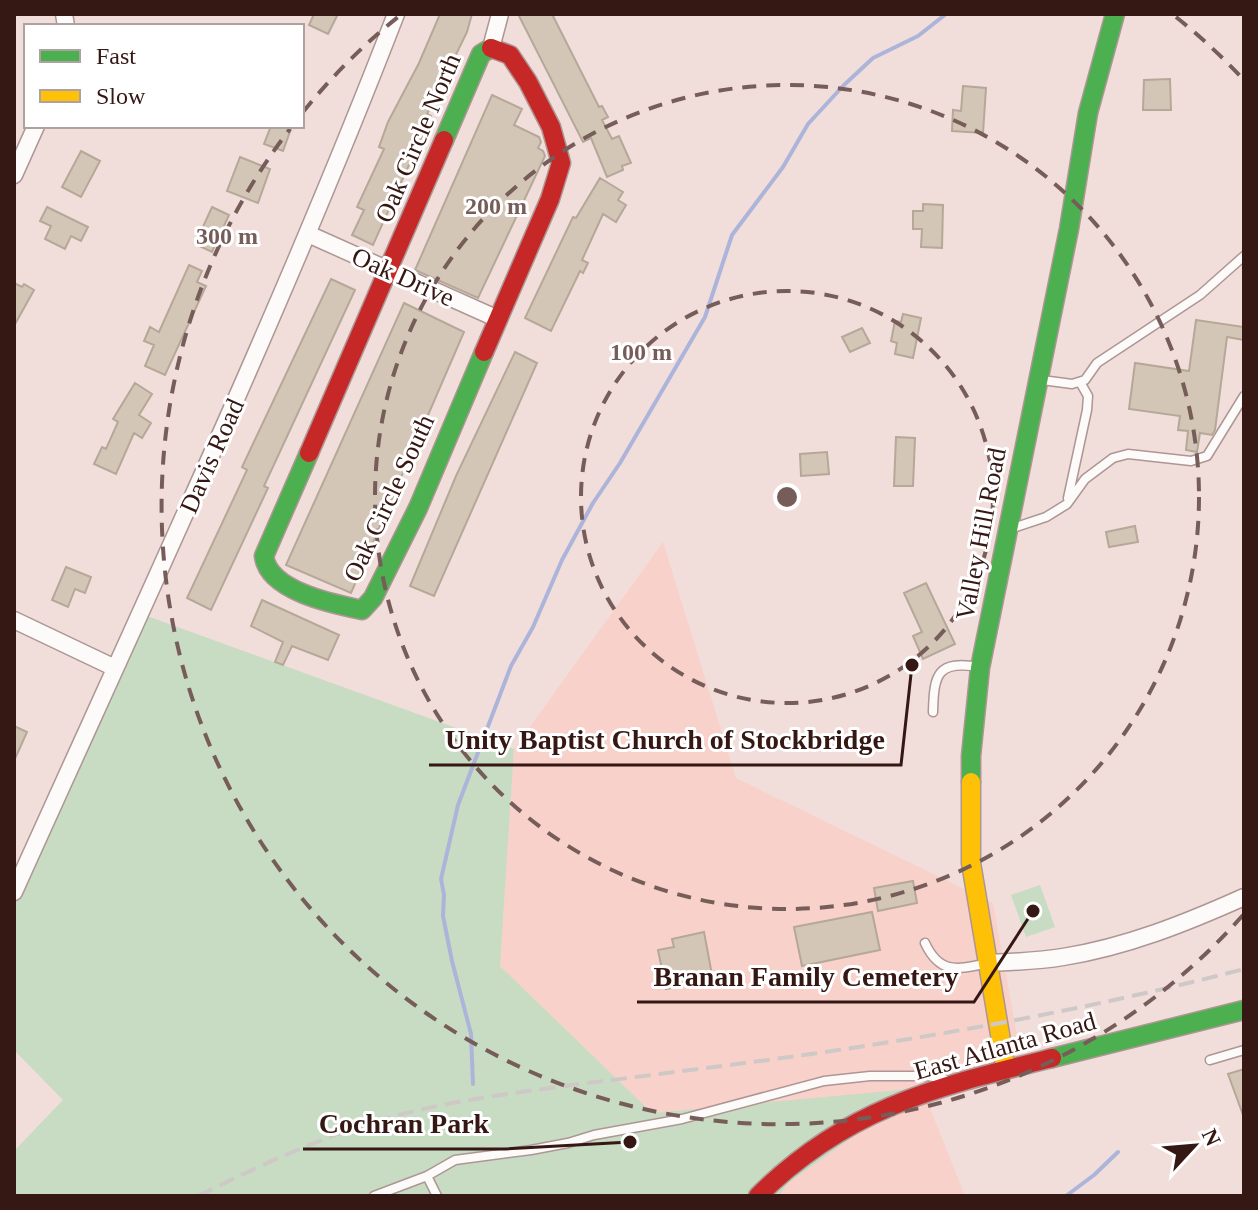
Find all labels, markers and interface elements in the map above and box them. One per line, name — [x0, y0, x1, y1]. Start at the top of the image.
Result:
legend — [24, 24, 304, 128]
text: Fast — [96, 43, 136, 69]
street label: Oak Circle North — [369, 49, 467, 227]
text: Slow — [96, 83, 146, 109]
text: 200 m — [465, 193, 527, 219]
text: 300 m — [196, 223, 258, 249]
street label: Oak Drive — [347, 242, 459, 312]
text: 100 m — [610, 339, 672, 365]
street label: Davis Road — [174, 394, 250, 518]
street label: Oak Circle South — [338, 410, 440, 586]
street label: Valley Hill Road — [950, 445, 1012, 623]
centre of rings — [773, 483, 801, 511]
callout: Unity Baptist Church of Stockbridge — [429, 713, 901, 765]
text: Unity Baptist Church of Stockbridge — [445, 724, 885, 755]
callout: Branan Family Cemetery — [637, 950, 974, 1002]
text: Branan Family Cemetery — [654, 961, 958, 992]
street label: East Atlanta Road — [911, 1006, 1099, 1086]
callout: Cochran Park — [303, 1097, 505, 1149]
north arrow — [1154, 1106, 1234, 1186]
text: Cochran Park — [319, 1108, 490, 1139]
text: N — [1197, 1125, 1226, 1150]

